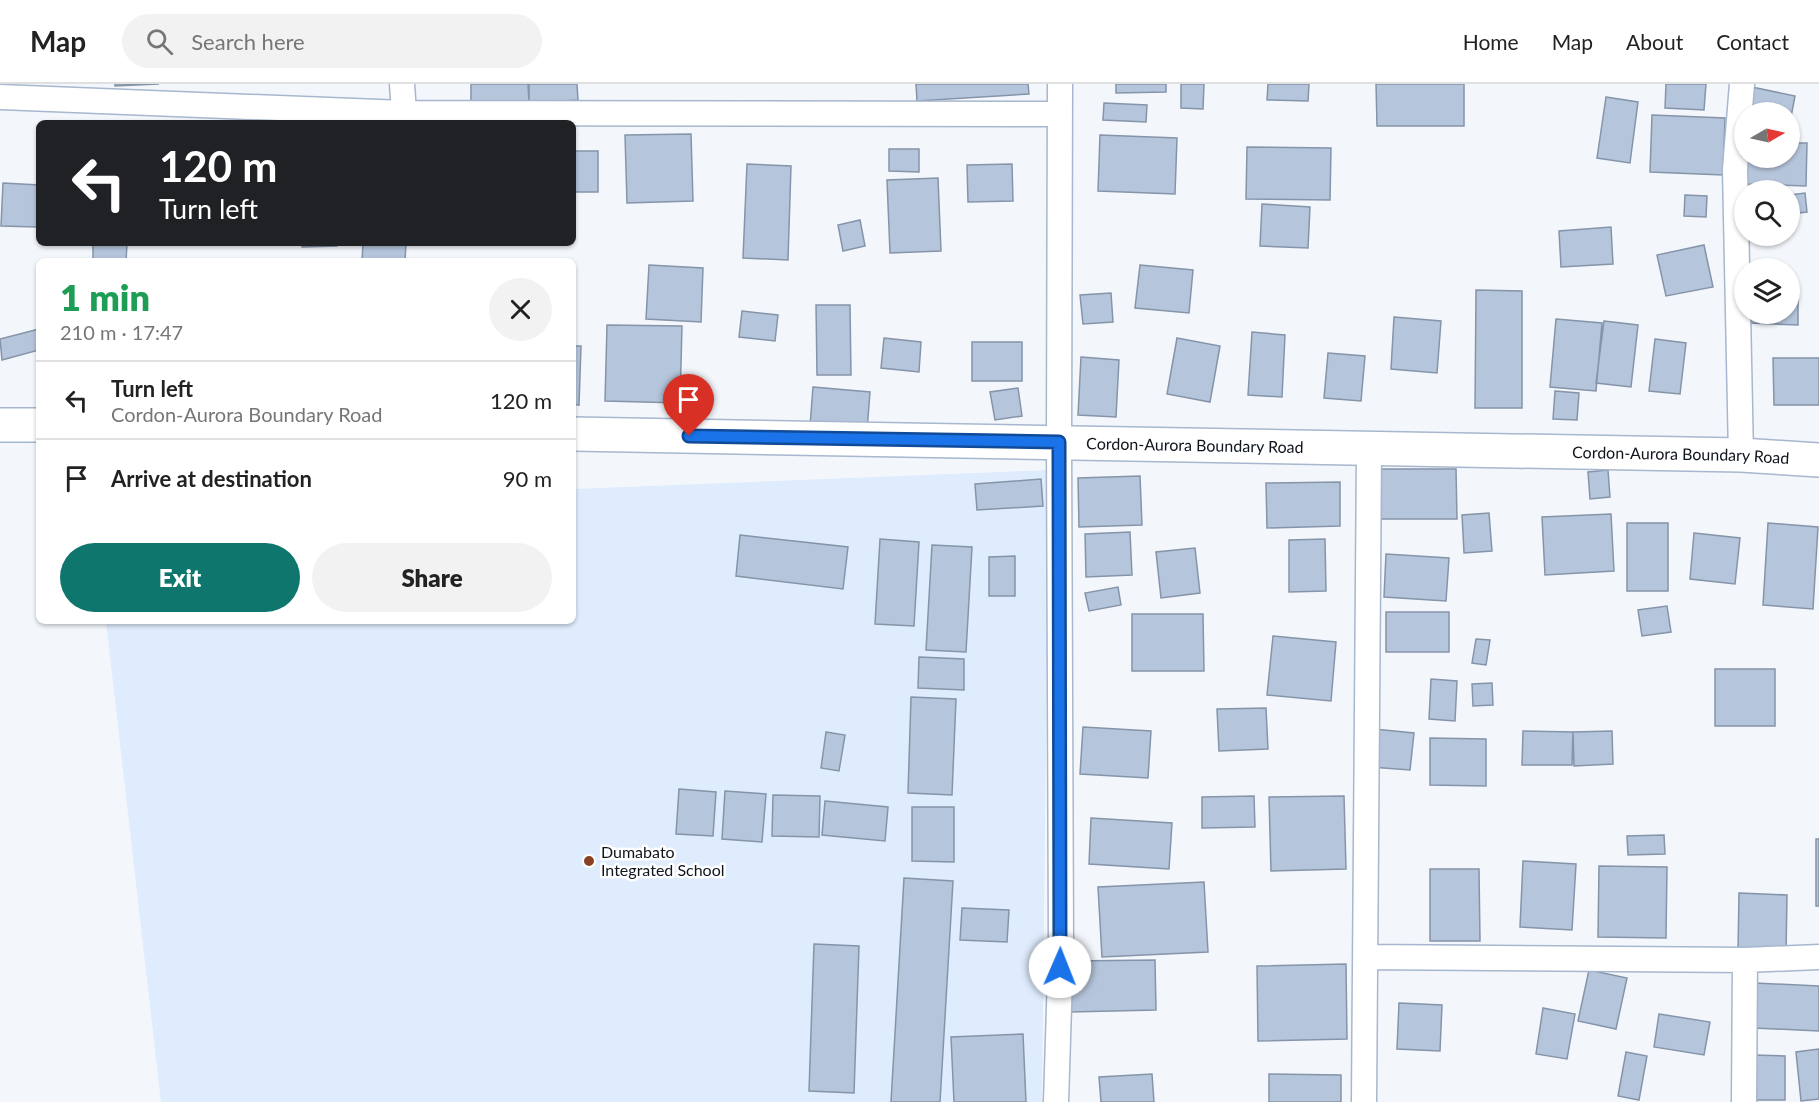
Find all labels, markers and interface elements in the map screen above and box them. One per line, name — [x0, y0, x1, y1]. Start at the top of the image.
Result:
search box — [122, 14, 542, 68]
text: Map — [30, 24, 86, 58]
icon: search — [143, 25, 176, 58]
text: Search here — [191, 28, 305, 55]
text: Home — [1463, 29, 1519, 54]
text: Map — [1552, 29, 1593, 54]
text: About — [1626, 29, 1683, 54]
text: Contact — [1716, 29, 1789, 54]
north arrow — [1734, 102, 1800, 168]
map controls — [1734, 102, 1800, 324]
text: 120 m — [159, 141, 277, 191]
icon: left — [60, 144, 138, 222]
button: search — [1734, 180, 1800, 246]
text: Turn left — [159, 192, 258, 225]
button: layers — [1734, 258, 1800, 324]
text: 1 min — [60, 275, 150, 319]
button: close — [489, 278, 552, 341]
text: 210 m · 17:47 — [60, 320, 183, 344]
pin — [663, 374, 714, 436]
text: Turn left — [111, 375, 193, 402]
icon: arrive — [672, 383, 705, 416]
icon: left — [60, 384, 93, 417]
text: 120 m — [490, 387, 552, 414]
text: Cordon-Aurora Boundary Road — [111, 402, 383, 426]
street label: Cordon-Aurora Boundary Road — [1086, 433, 1304, 456]
street label: Cordon-Aurora Boundary Road — [1572, 442, 1790, 467]
icon: arrive — [60, 462, 93, 495]
text: Arrive at destination — [111, 465, 312, 492]
text: 90 m — [503, 465, 552, 492]
button: Exit — [60, 543, 300, 612]
button: Share — [312, 543, 552, 612]
place label: Dumabato Integrated School — [601, 842, 725, 879]
marker: Dumabato Integrated School — [582, 854, 596, 868]
position arrow — [1028, 935, 1092, 999]

